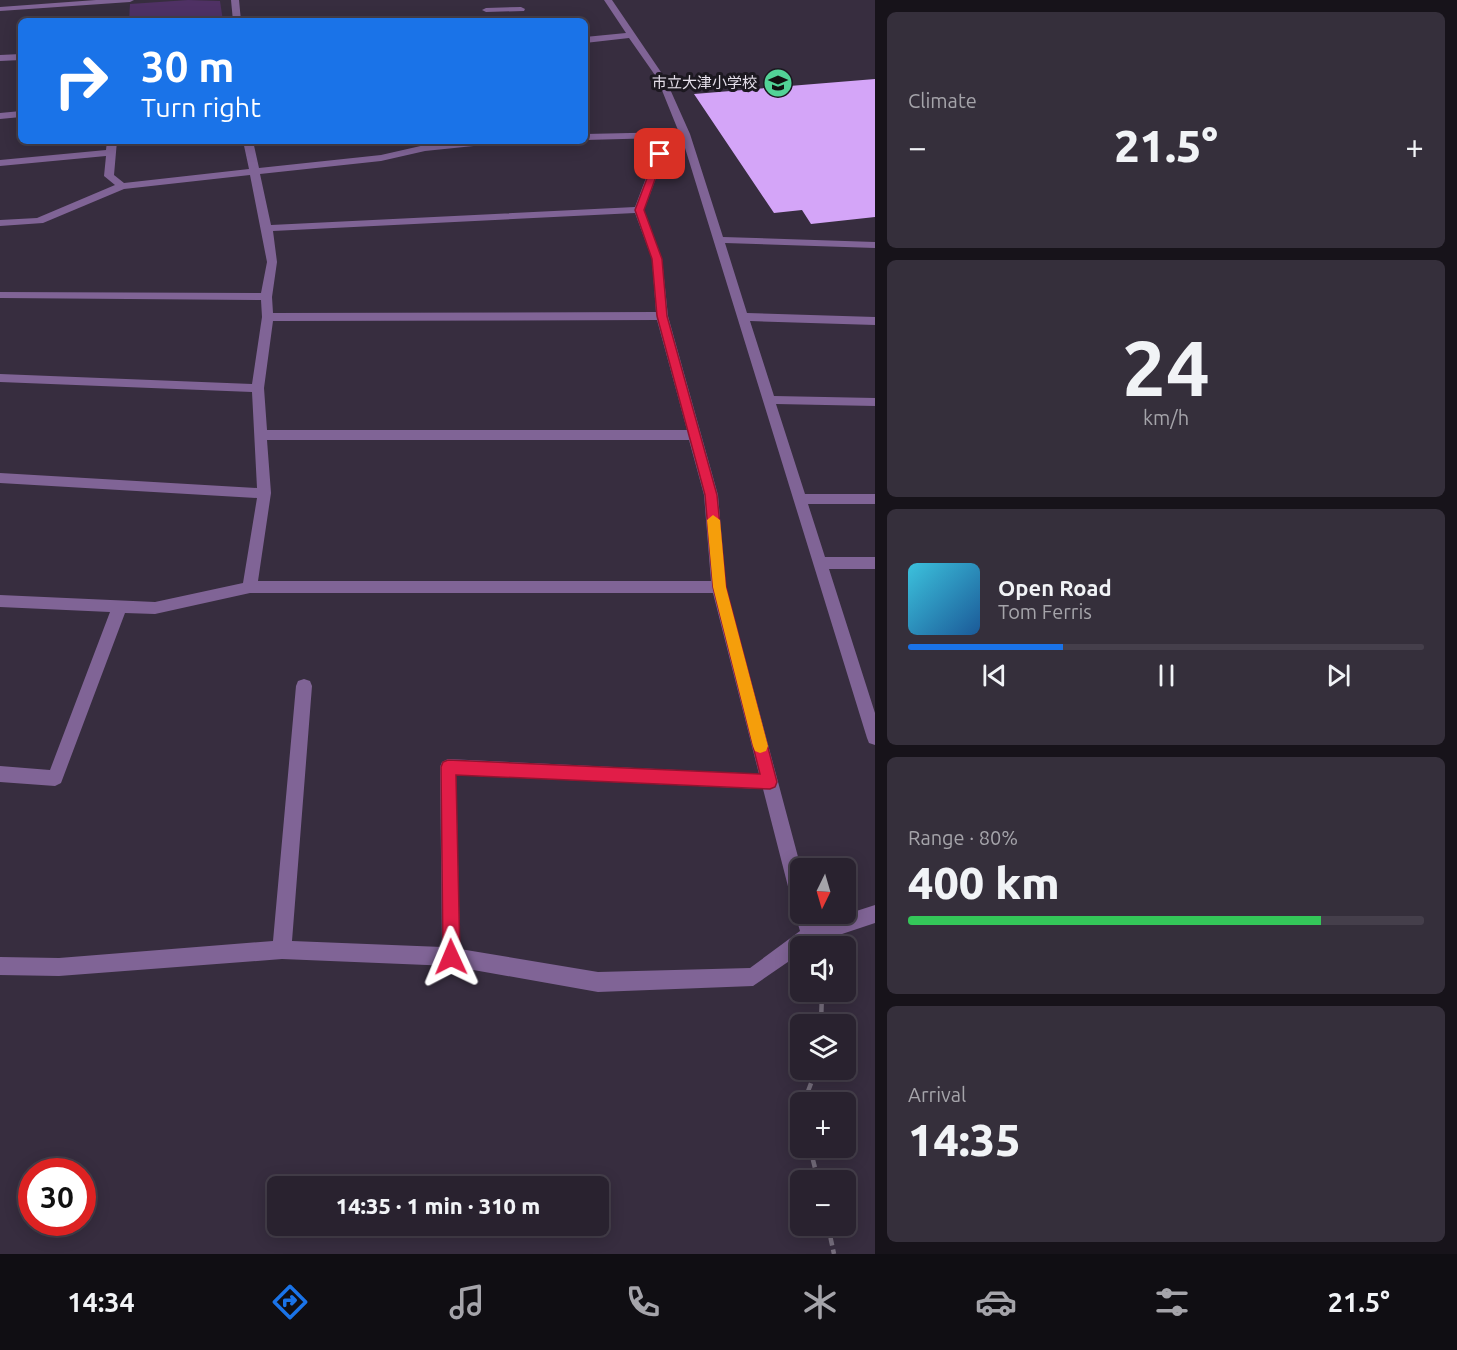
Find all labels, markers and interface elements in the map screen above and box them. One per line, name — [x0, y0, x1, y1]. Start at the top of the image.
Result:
icon: right — [42, 42, 120, 120]
text: 30 m — [141, 43, 235, 90]
school or university icon: 市立大津小学校 — [762, 67, 794, 99]
place label: 市立大津小学校 — [652, 74, 757, 91]
text: Climate — [908, 89, 977, 112]
text: Turn right — [141, 92, 261, 122]
text: 21.5° — [1114, 120, 1218, 171]
pin — [634, 128, 685, 179]
text: − — [908, 128, 927, 165]
text: + — [1405, 128, 1424, 165]
icon: arrive — [643, 137, 676, 170]
text: 24 — [1122, 323, 1210, 411]
text: km/h — [1143, 406, 1189, 429]
text: Open Road — [998, 575, 1112, 600]
text: Tom Ferris — [998, 600, 1092, 623]
icon: previous — [978, 659, 1011, 692]
icon: pause — [1150, 659, 1183, 692]
icon: next — [1322, 659, 1355, 692]
text: Range · 80% — [908, 826, 1018, 849]
text: 400 km — [908, 857, 1060, 908]
north arrow — [790, 858, 856, 924]
map controls — [790, 858, 856, 1236]
position arrow — [419, 925, 483, 989]
button: sound — [790, 936, 856, 1002]
button: layers — [790, 1014, 856, 1080]
text: Arrival — [908, 1083, 966, 1106]
button: + — [790, 1092, 856, 1158]
text: 14:35 — [908, 1114, 1021, 1165]
speed limit sign: 30 — [18, 1158, 96, 1236]
button: − — [790, 1170, 856, 1236]
text: 14:35 · 1 min · 310 m — [336, 1193, 540, 1218]
icon: directions — [269, 1281, 311, 1323]
icon: music — [446, 1281, 488, 1323]
icon: phone — [622, 1281, 664, 1323]
icon: climate — [799, 1281, 841, 1323]
icon: car — [975, 1281, 1017, 1323]
icon: filters — [1151, 1281, 1193, 1323]
text: 14:34 — [67, 1287, 135, 1317]
text: 21.5° — [1328, 1287, 1390, 1317]

